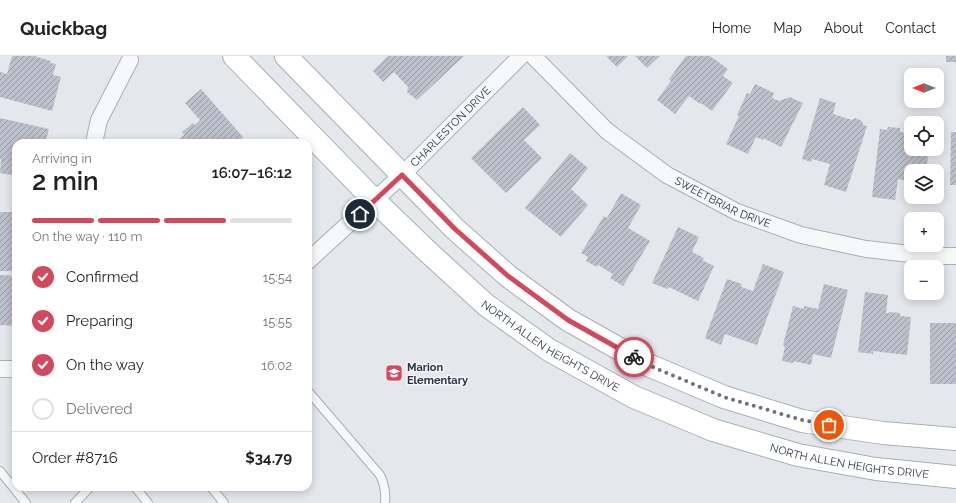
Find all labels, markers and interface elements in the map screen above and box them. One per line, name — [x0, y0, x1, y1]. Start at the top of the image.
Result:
text: Quickbag — [20, 17, 107, 39]
text: Home — [712, 20, 751, 36]
text: Map — [773, 20, 802, 36]
text: About — [824, 20, 863, 36]
text: Contact — [885, 20, 936, 36]
north arrow — [904, 68, 944, 108]
map controls — [904, 68, 944, 300]
street label: CHARLESTON DRIVE — [408, 83, 494, 169]
button: locate — [904, 116, 944, 156]
text: Arriving in — [32, 151, 92, 166]
text: 16:07–16:12 — [212, 164, 292, 182]
button: layers — [904, 164, 944, 204]
text: 2 min — [32, 166, 99, 196]
street label: SWEETBRIAR DRIVE — [673, 174, 773, 230]
pin — [343, 197, 377, 231]
icon: home — [349, 203, 371, 225]
button: + — [904, 212, 944, 252]
text: On the way · 110 m — [32, 229, 143, 244]
button: − — [904, 260, 944, 300]
icon: check — [32, 266, 54, 288]
text: Confirmed — [66, 268, 139, 286]
text: 15:54 — [263, 270, 292, 285]
street label: NORTH ALLEN HEIGHTS DRIVE — [479, 297, 622, 394]
icon: check — [32, 310, 54, 332]
text: Preparing — [66, 312, 133, 330]
text: 15:55 — [263, 314, 292, 329]
courier — [614, 337, 654, 377]
icon: bike — [623, 346, 645, 368]
icon: check — [32, 354, 54, 376]
text: On the way — [66, 356, 144, 374]
text: 16:02 — [261, 358, 292, 373]
place label: Marion Elementary — [407, 361, 468, 387]
school or university icon: Marion Elementary — [384, 363, 404, 383]
text: Delivered — [66, 400, 133, 418]
pin — [812, 408, 846, 442]
icon: bag — [818, 414, 840, 436]
street label: NORTH ALLEN HEIGHTS DRIVE — [769, 441, 930, 481]
text: Order #8716 — [32, 449, 118, 467]
text: $34.79 — [245, 449, 292, 467]

